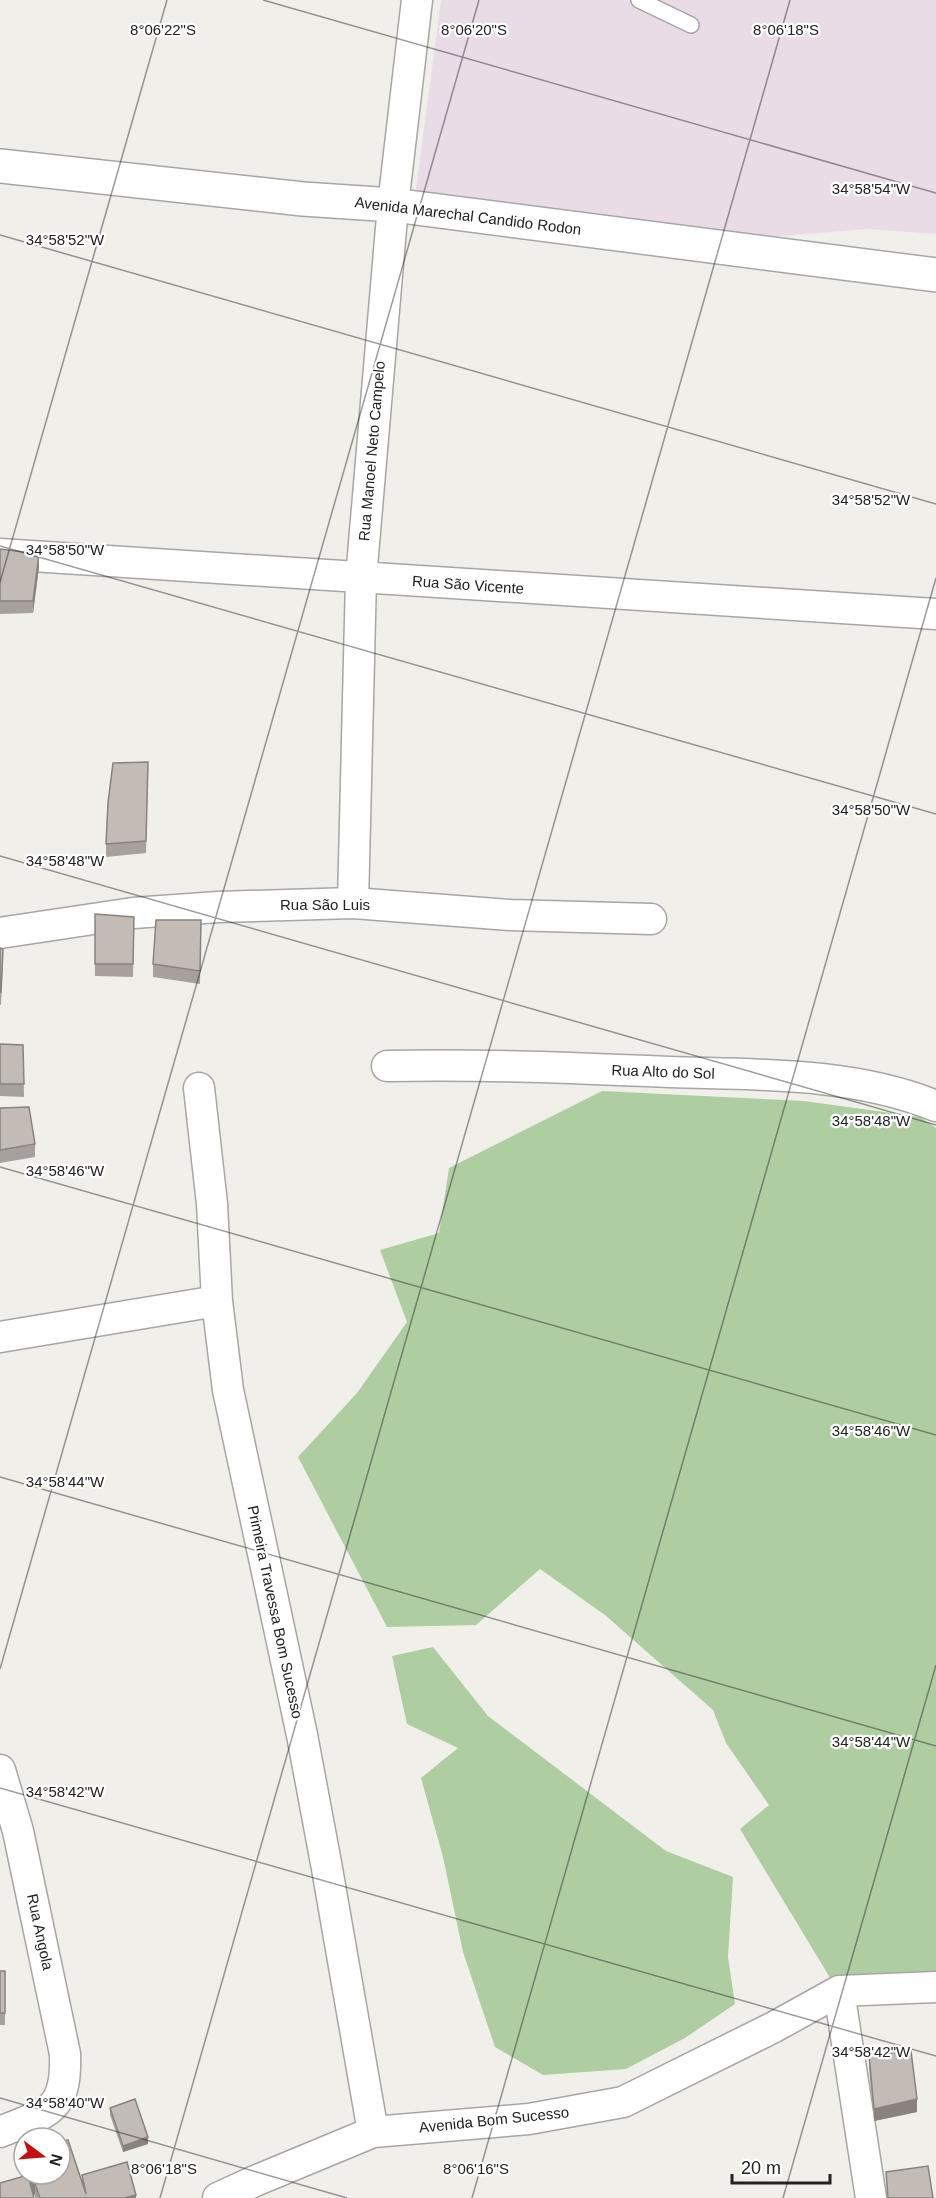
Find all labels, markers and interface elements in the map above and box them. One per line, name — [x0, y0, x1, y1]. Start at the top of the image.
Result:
text: 8°06'22"S — [130, 21, 196, 38]
text: 8°06'20"S — [441, 21, 507, 38]
text: 8°06'18"S — [753, 21, 819, 38]
text: 34°58'54"W — [832, 180, 911, 197]
street label: Avenida Marechal Candido Rodon — [354, 193, 582, 238]
text: 34°58'52"W — [26, 231, 105, 248]
street label: Rua Manoel Neto Campelo — [355, 360, 388, 542]
text: 34°58'52"W — [832, 491, 911, 508]
text: 34°58'50"W — [26, 541, 105, 558]
street label: Rua São Vicente — [411, 572, 525, 597]
text: 34°58'50"W — [832, 801, 911, 818]
text: 34°58'48"W — [26, 852, 105, 869]
street label: Rua São Luis — [280, 896, 370, 913]
street label: Rua Alto do Sol — [611, 1061, 715, 1082]
text: 34°58'48"W — [832, 1112, 911, 1129]
text: 34°58'46"W — [26, 1162, 105, 1179]
text: 34°58'46"W — [832, 1422, 911, 1439]
text: 34°58'44"W — [26, 1473, 105, 1490]
street label: Primeira Travessa Bom Sucesso — [245, 1504, 306, 1720]
text: 34°58'44"W — [832, 1733, 911, 1750]
text: 34°58'42"W — [26, 1783, 105, 1800]
street label: Rua Angola — [24, 1892, 57, 1972]
text: 34°58'42"W — [832, 2043, 911, 2060]
text: 34°58'40"W — [26, 2094, 105, 2111]
street label: Avenida Bom Sucesso — [418, 2103, 570, 2136]
north arrow — [12, 2126, 72, 2186]
scale bar — [732, 2147, 830, 2185]
text: N — [46, 2152, 66, 2168]
text: 20 m — [741, 2158, 781, 2178]
text: 8°06'18"S — [131, 2160, 197, 2177]
text: 8°06'16"S — [443, 2160, 509, 2177]

